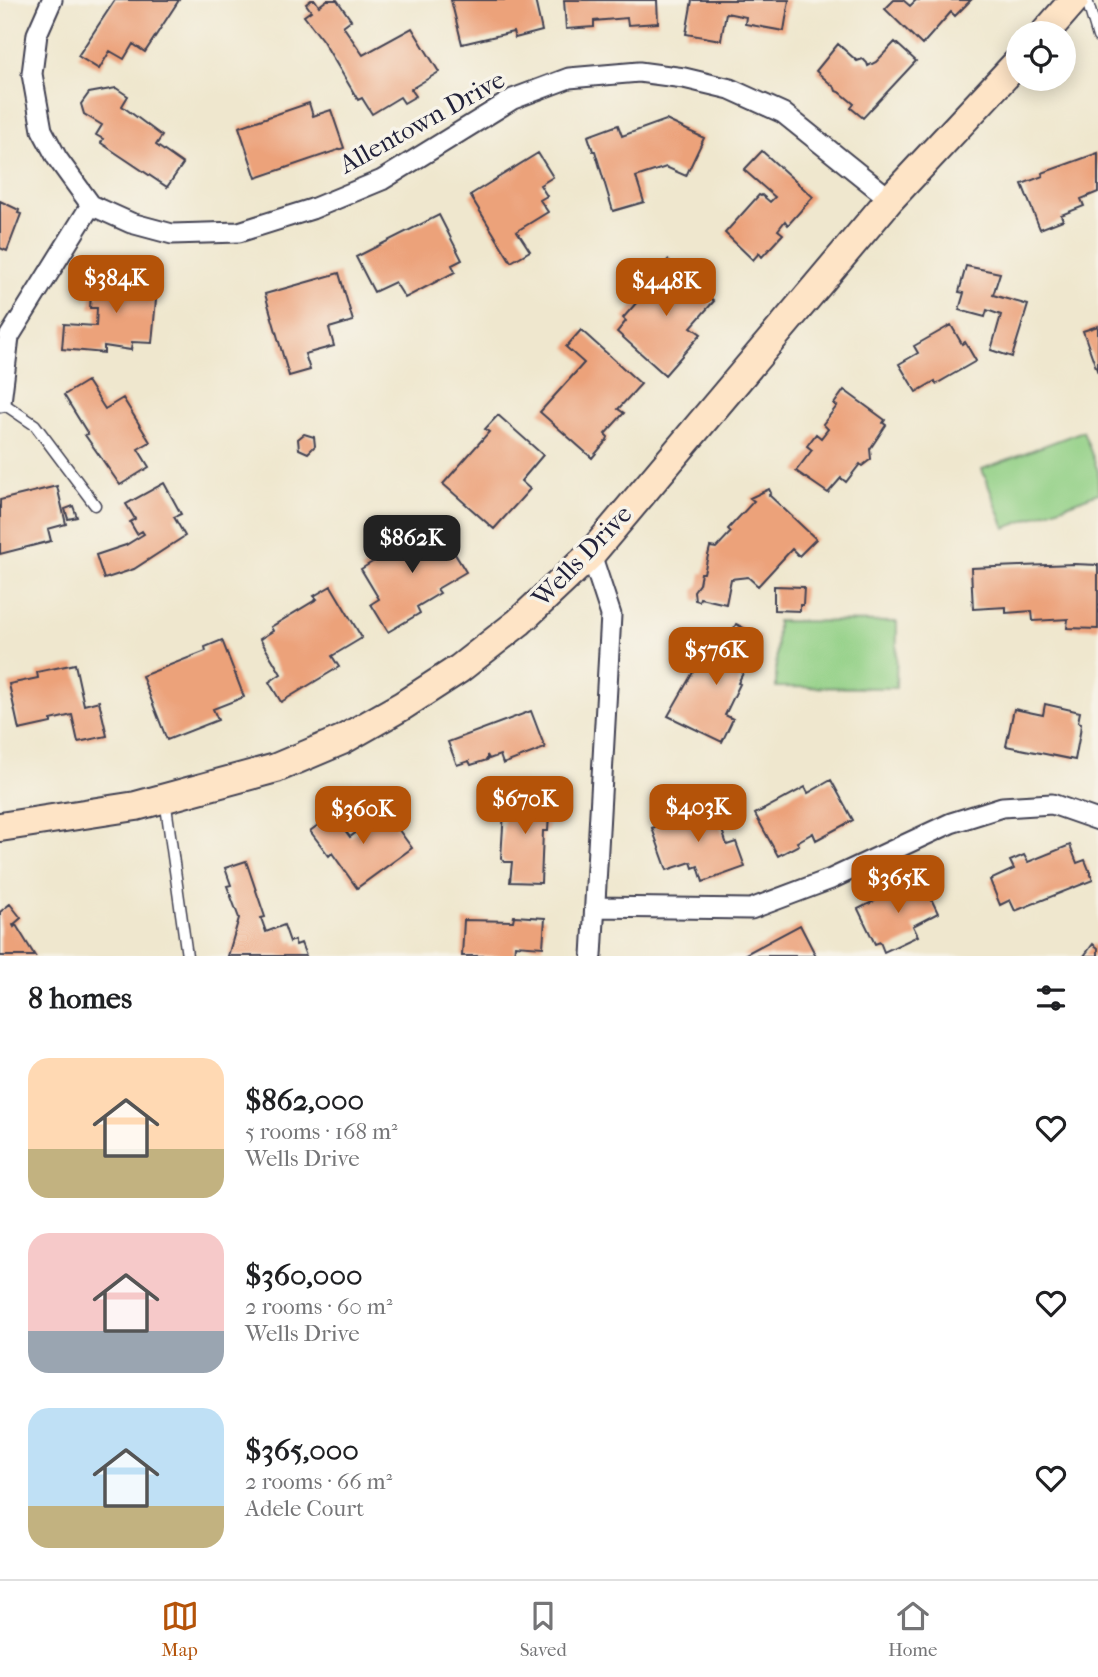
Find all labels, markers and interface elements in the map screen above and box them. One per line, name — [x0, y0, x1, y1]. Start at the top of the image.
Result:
map controls — [1006, 21, 1076, 91]
button: locate — [1006, 21, 1076, 91]
street label: Allentown Drive — [333, 64, 510, 181]
pin: $384K — [67, 256, 165, 315]
pin: $448K — [617, 258, 715, 318]
text: $384K — [84, 264, 148, 291]
text: $448K — [632, 267, 700, 294]
street label: Wells Drive — [525, 499, 638, 614]
pin: $862K — [363, 516, 461, 575]
text: $862K — [379, 524, 445, 551]
pin: $576K — [667, 628, 765, 687]
text: $576K — [685, 636, 747, 663]
pin: $670K — [476, 776, 574, 836]
pin: $403K — [649, 784, 747, 844]
text: $670K — [492, 785, 558, 812]
pin: $360K — [314, 786, 412, 846]
text: $403K — [665, 793, 731, 820]
text: $360K — [331, 795, 395, 822]
pin: $365K — [849, 856, 947, 915]
text: $365K — [867, 864, 929, 891]
icon: filters — [1032, 979, 1070, 1017]
text: 8 homes — [28, 981, 132, 1016]
text: $862,000 — [245, 1083, 364, 1118]
icon: home — [84, 1086, 168, 1170]
icon: heart — [1032, 1109, 1070, 1147]
text: 5 rooms · 168 m² — [245, 1118, 398, 1145]
text: Wells Drive — [245, 1145, 360, 1172]
text: $360,000 — [245, 1258, 362, 1293]
icon: home — [84, 1261, 168, 1345]
icon: heart — [1032, 1284, 1070, 1322]
text: 2 rooms · 60 m² — [245, 1293, 392, 1320]
text: Wells Drive — [245, 1320, 360, 1347]
text: $365,000 — [245, 1433, 359, 1468]
icon: home — [84, 1436, 168, 1520]
icon: heart — [1032, 1459, 1070, 1497]
text: 2 rooms · 66 m² — [245, 1468, 392, 1495]
text: Adele Court — [245, 1495, 364, 1522]
tab: Map — [161, 1597, 199, 1661]
tab: Saved — [520, 1597, 567, 1661]
tab: Home — [888, 1597, 937, 1661]

